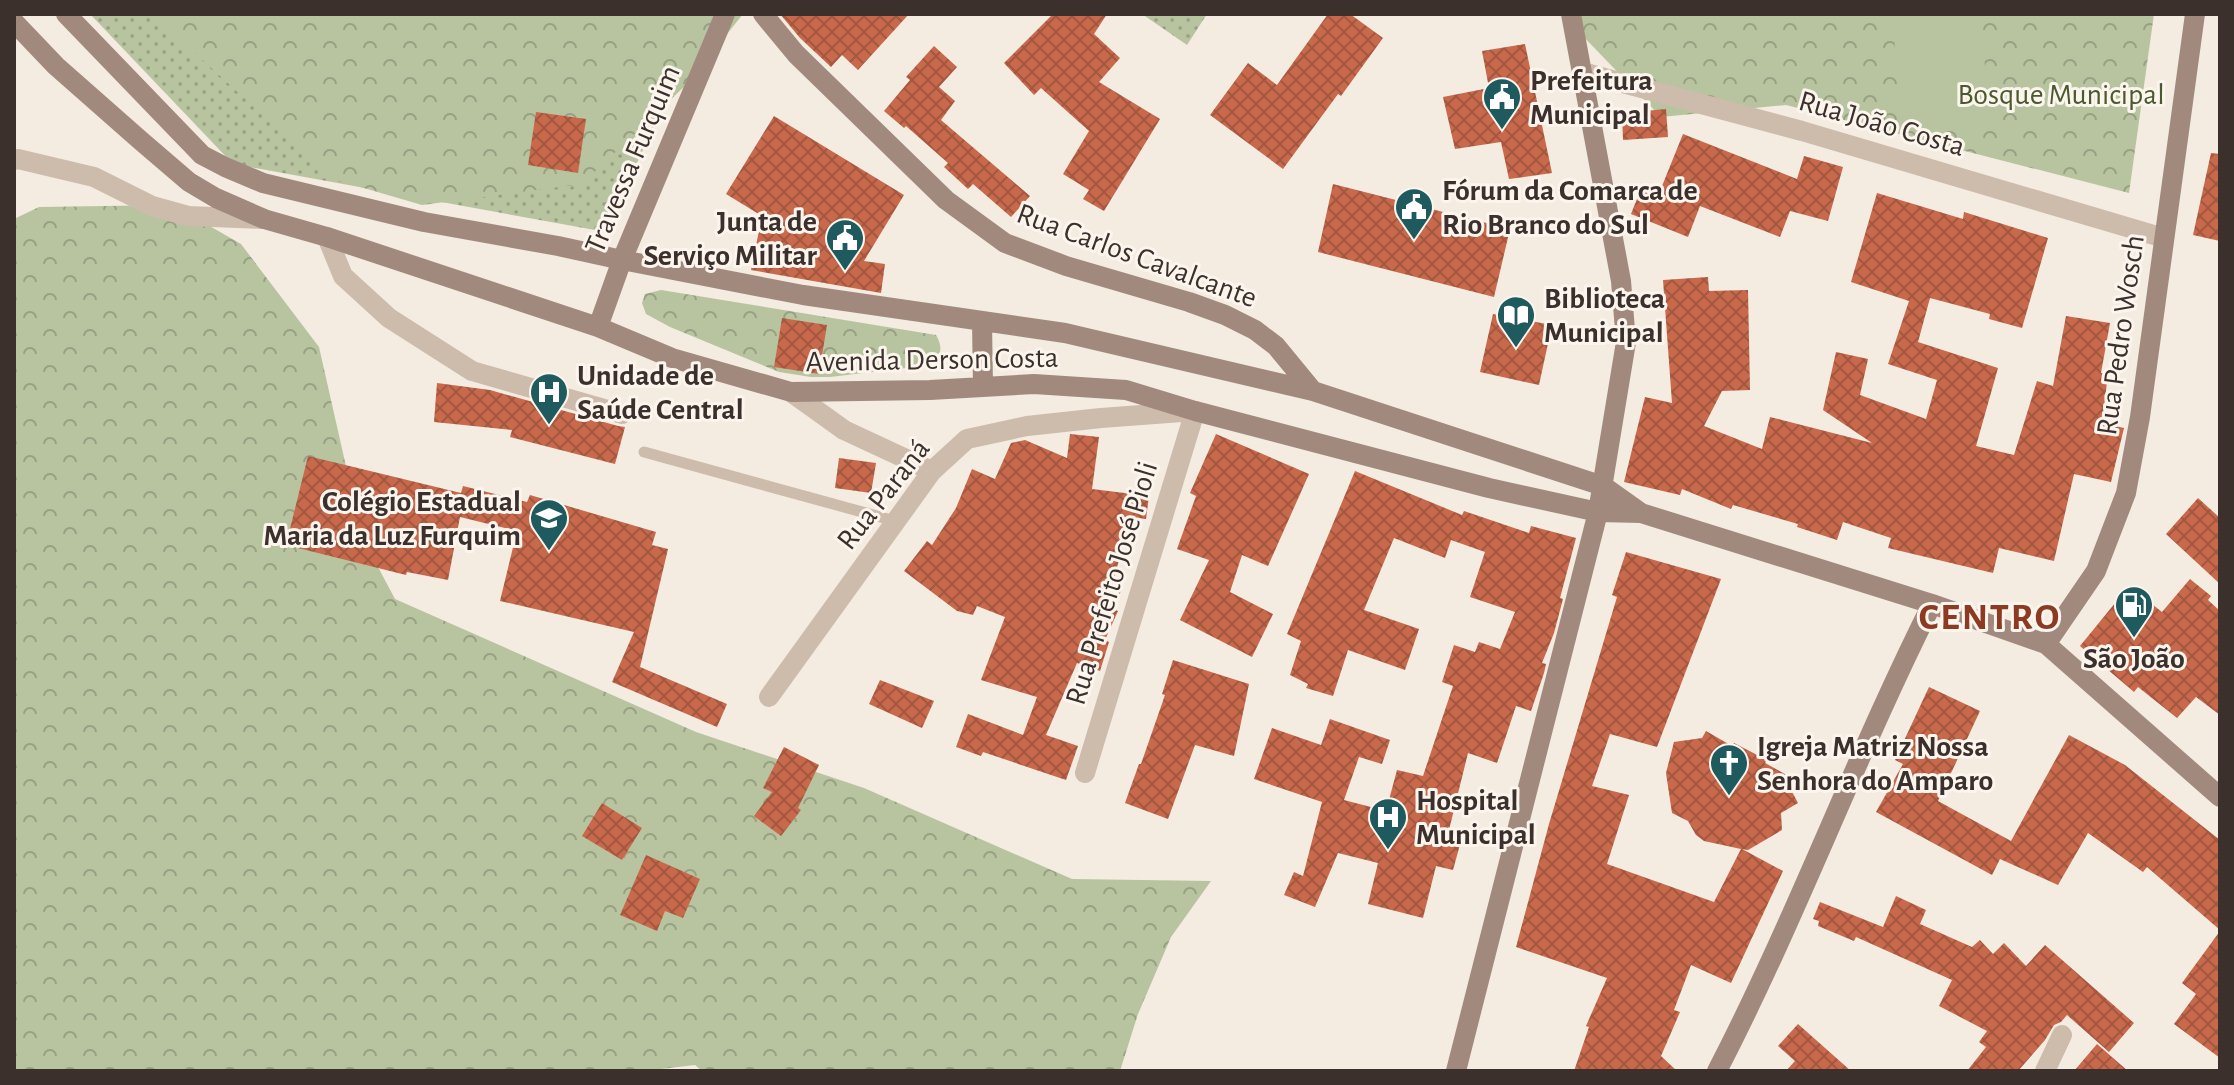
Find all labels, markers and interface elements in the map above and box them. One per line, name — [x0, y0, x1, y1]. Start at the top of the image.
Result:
street label: Travessa Furquim — [580, 61, 686, 258]
place label: Prefeitura Municipal — [1530, 66, 1653, 130]
public building icon: Prefeitura Municipal — [1481, 76, 1523, 131]
park label: Bosque Municipal — [1957, 80, 2165, 110]
street label: Rua João Costa — [1795, 86, 1968, 162]
place label: Fórum da Comarca de Rio Branco do Sul — [1442, 176, 1698, 240]
public building icon: Fórum da Comarca de Rio Branco do Sul — [1393, 186, 1435, 241]
street label: Rua Carlos Cavalcante — [1013, 199, 1261, 313]
place label: Junta de Serviço Militar — [643, 207, 818, 271]
public building icon: Junta de Serviço Militar — [824, 217, 866, 272]
street label: Rua Pedro Wosch — [2092, 233, 2150, 437]
place label: Biblioteca Municipal — [1544, 284, 1665, 348]
library icon: Biblioteca Municipal — [1495, 294, 1537, 349]
street label: Avenida Derson Costa — [805, 343, 1059, 377]
place label: Unidade de Saúde Central — [577, 361, 744, 425]
hospital icon: Unidade de Saúde Central — [528, 371, 570, 426]
street label: Rua Paraná — [832, 434, 936, 555]
street label: Rua Prefeito José Pioli — [1061, 458, 1163, 709]
place label: Colégio Estadual Maria da Luz Furquim — [263, 487, 521, 551]
school or university icon: Colégio Estadual Maria da Luz Furquim — [528, 497, 570, 552]
fuel station icon: São João — [2113, 584, 2155, 639]
district label: CENTRO — [1919, 599, 2061, 637]
place label: São João — [2083, 644, 2185, 674]
place label: Igreja Matriz Nossa Senhora do Amparo — [1757, 732, 1993, 796]
church icon: Igreja Matriz Nossa Senhora do Amparo — [1708, 742, 1750, 797]
place label: Hospital Municipal — [1416, 786, 1536, 850]
hospital icon: Hospital Municipal — [1367, 796, 1409, 851]

